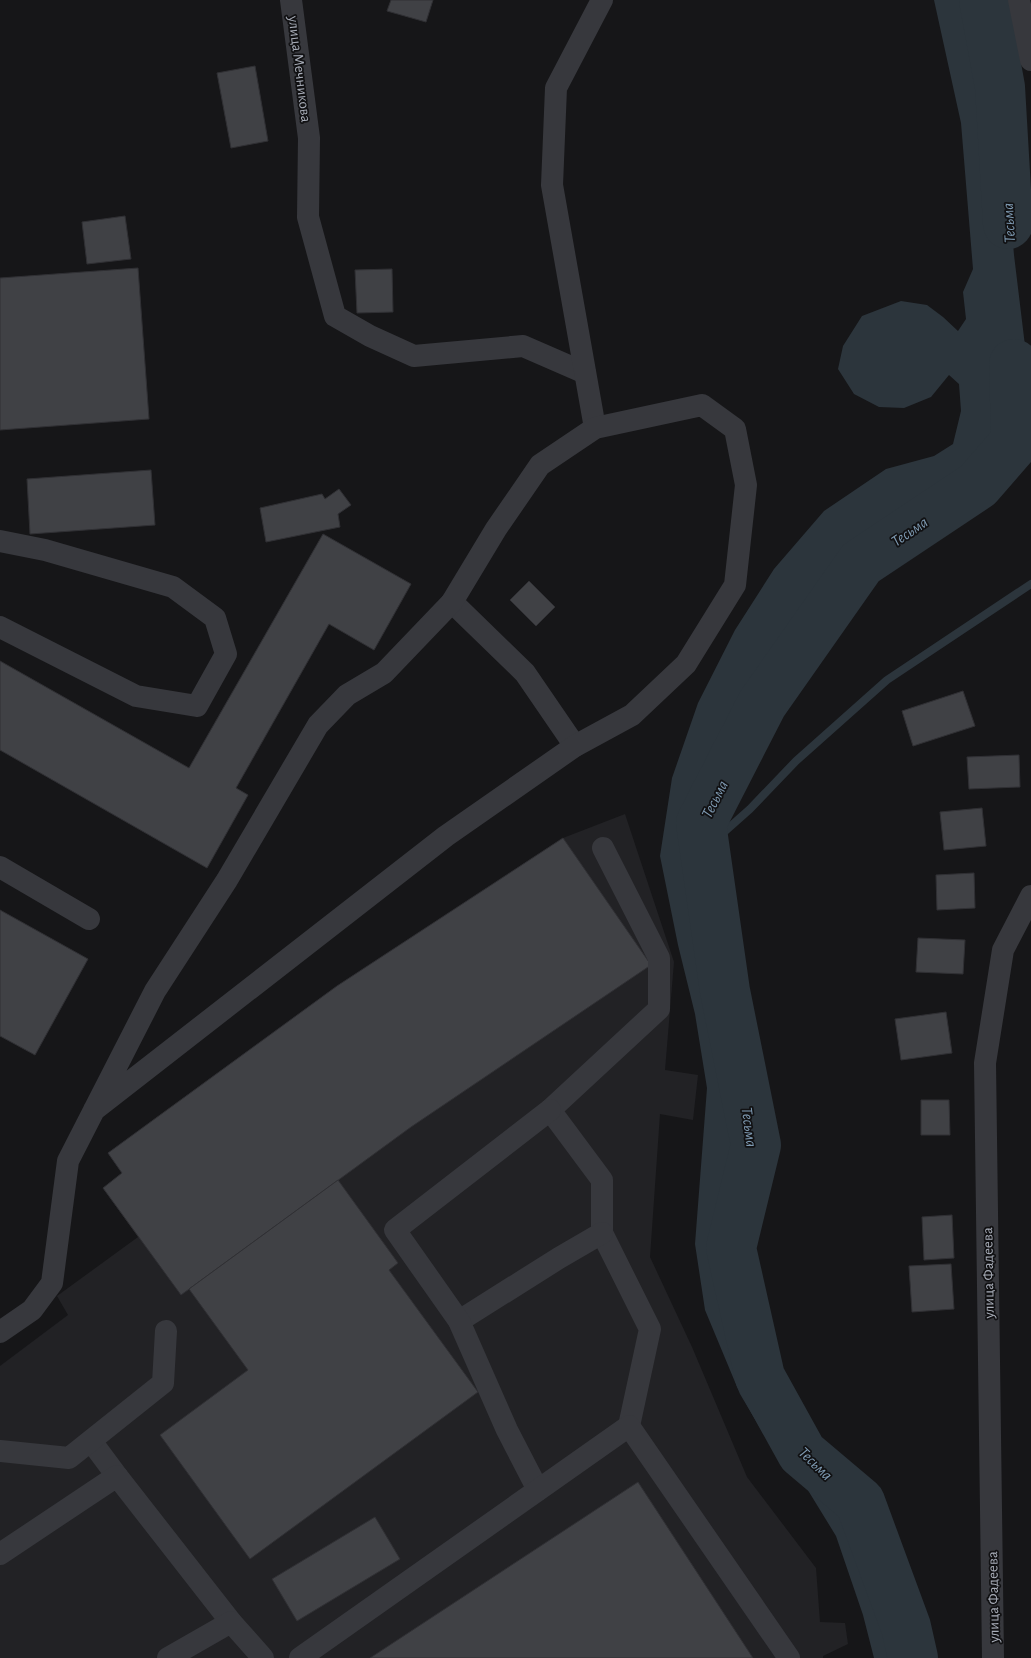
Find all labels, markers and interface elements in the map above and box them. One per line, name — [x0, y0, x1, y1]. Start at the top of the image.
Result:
street label: улица Мечникова — [285, 14, 313, 123]
water label: Тесьма — [1000, 202, 1018, 243]
water label: Тесьма — [888, 514, 931, 550]
water label: Тесьма — [699, 778, 731, 821]
water label: Тесьма — [739, 1106, 759, 1148]
street label: улица Фадеева — [980, 1227, 997, 1320]
water label: Тесьма — [795, 1444, 835, 1483]
street label: улица Фадеева — [985, 1551, 1002, 1644]

